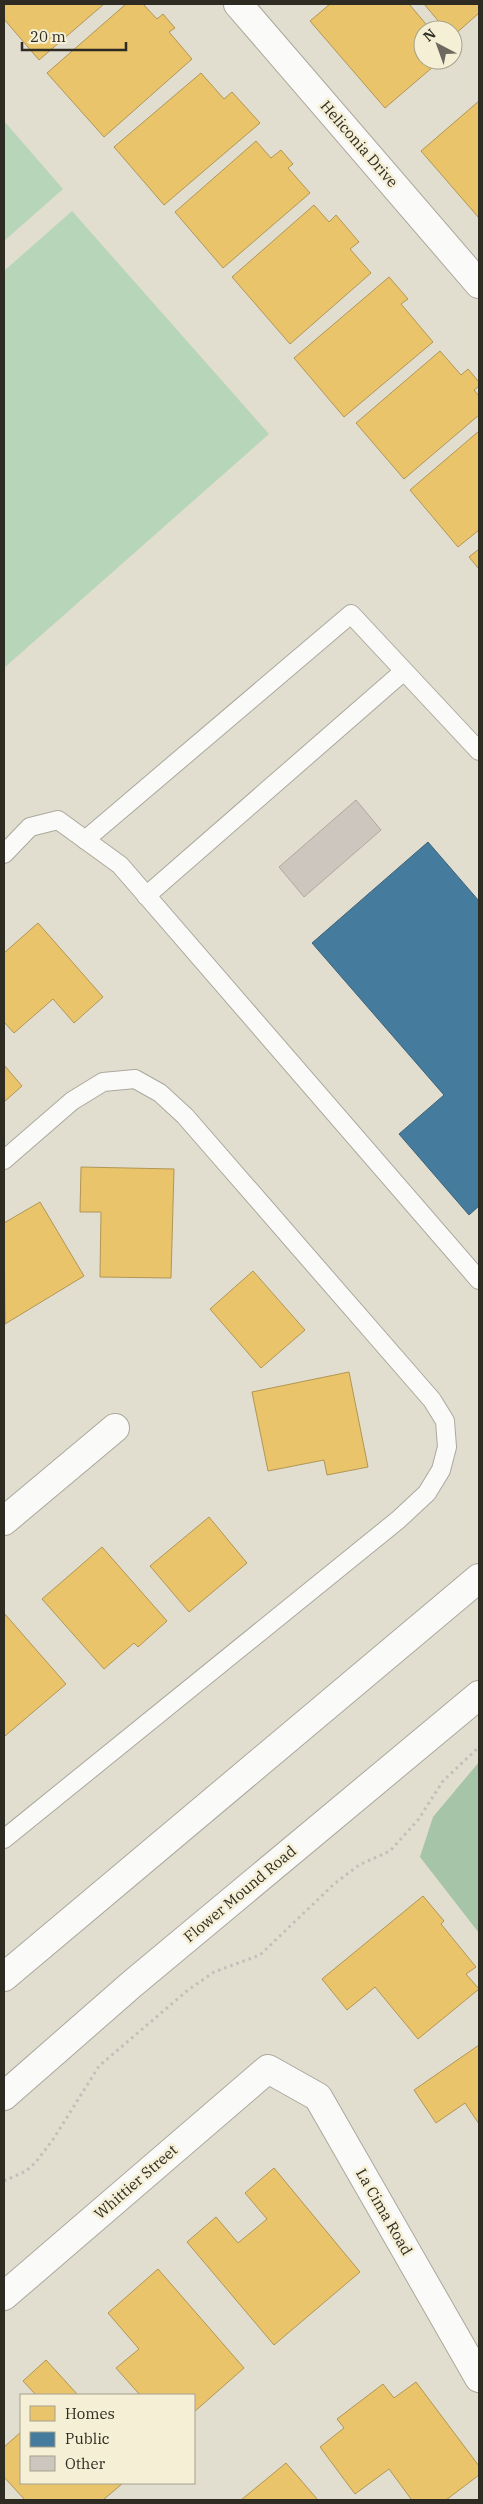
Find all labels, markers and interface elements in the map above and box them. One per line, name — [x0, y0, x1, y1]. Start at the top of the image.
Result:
scale bar — [22, 20, 126, 52]
north arrow — [413, 20, 463, 70]
text: N — [419, 25, 440, 46]
text: 20 m — [30, 27, 66, 46]
street label: Heliconia Drive — [316, 96, 402, 191]
street label: Flower Mound Road — [180, 1841, 300, 1946]
street label: Whittier Street — [90, 2140, 181, 2223]
street label: La Cima Road — [352, 2165, 417, 2258]
legend — [20, 2394, 195, 2484]
text: Homes — [65, 2404, 115, 2423]
text: Public — [65, 2429, 110, 2448]
text: Other — [65, 2454, 105, 2473]

